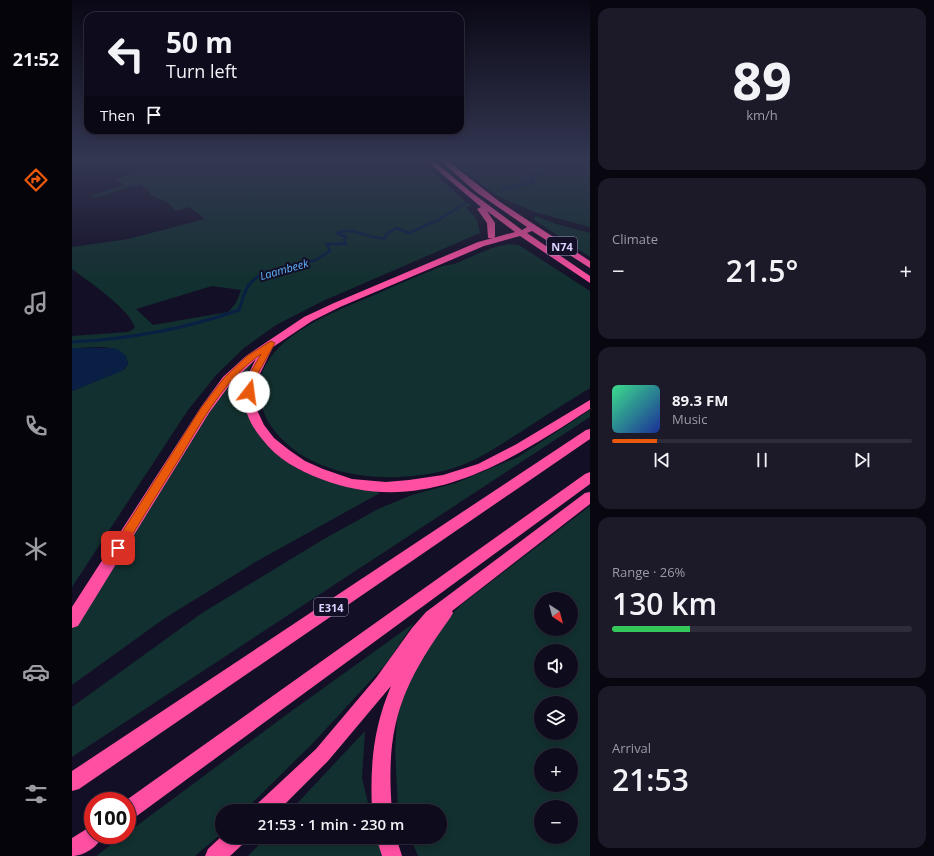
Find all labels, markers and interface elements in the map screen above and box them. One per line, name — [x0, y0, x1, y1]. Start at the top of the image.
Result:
text: 50 m — [166, 23, 233, 61]
icon: left — [100, 28, 152, 80]
text: 89 — [732, 44, 792, 115]
text: 21:52 — [13, 47, 59, 71]
text: Turn left — [166, 59, 237, 83]
icon: arrive — [143, 104, 165, 126]
text: Then — [100, 105, 135, 125]
text: km/h — [746, 106, 778, 124]
icon: directions — [22, 166, 50, 194]
text: Climate — [612, 230, 658, 248]
road number: N74 — [547, 237, 577, 255]
text: 21.5° — [726, 250, 798, 291]
water label: Laambeek — [258, 255, 311, 283]
text: − — [612, 255, 625, 285]
text: + — [899, 255, 912, 285]
icon: music — [22, 289, 50, 317]
position arrow — [228, 371, 270, 413]
text: 89.3 FM — [672, 390, 728, 410]
text: Music — [672, 410, 707, 428]
icon: phone — [22, 412, 50, 440]
icon: previous — [651, 449, 673, 471]
icon: pause — [751, 449, 773, 471]
icon: next — [851, 449, 873, 471]
pin — [101, 531, 135, 565]
icon: climate — [22, 535, 50, 563]
icon: arrive — [107, 537, 129, 559]
text: Range · 26% — [612, 563, 685, 581]
text: 130 km — [612, 583, 717, 624]
north arrow — [534, 592, 578, 636]
map controls — [534, 592, 578, 844]
road number: E314 — [314, 598, 348, 616]
button: sound — [534, 644, 578, 688]
icon: car — [22, 658, 50, 686]
button: layers — [534, 696, 578, 740]
text: Arrival — [612, 739, 651, 757]
button: + — [534, 748, 578, 792]
text: 21:53 — [612, 759, 689, 800]
icon: filters — [22, 780, 50, 808]
speed limit sign: 100 — [84, 792, 136, 844]
button: − — [534, 800, 578, 844]
text: 21:53 · 1 min · 230 m — [258, 814, 404, 834]

